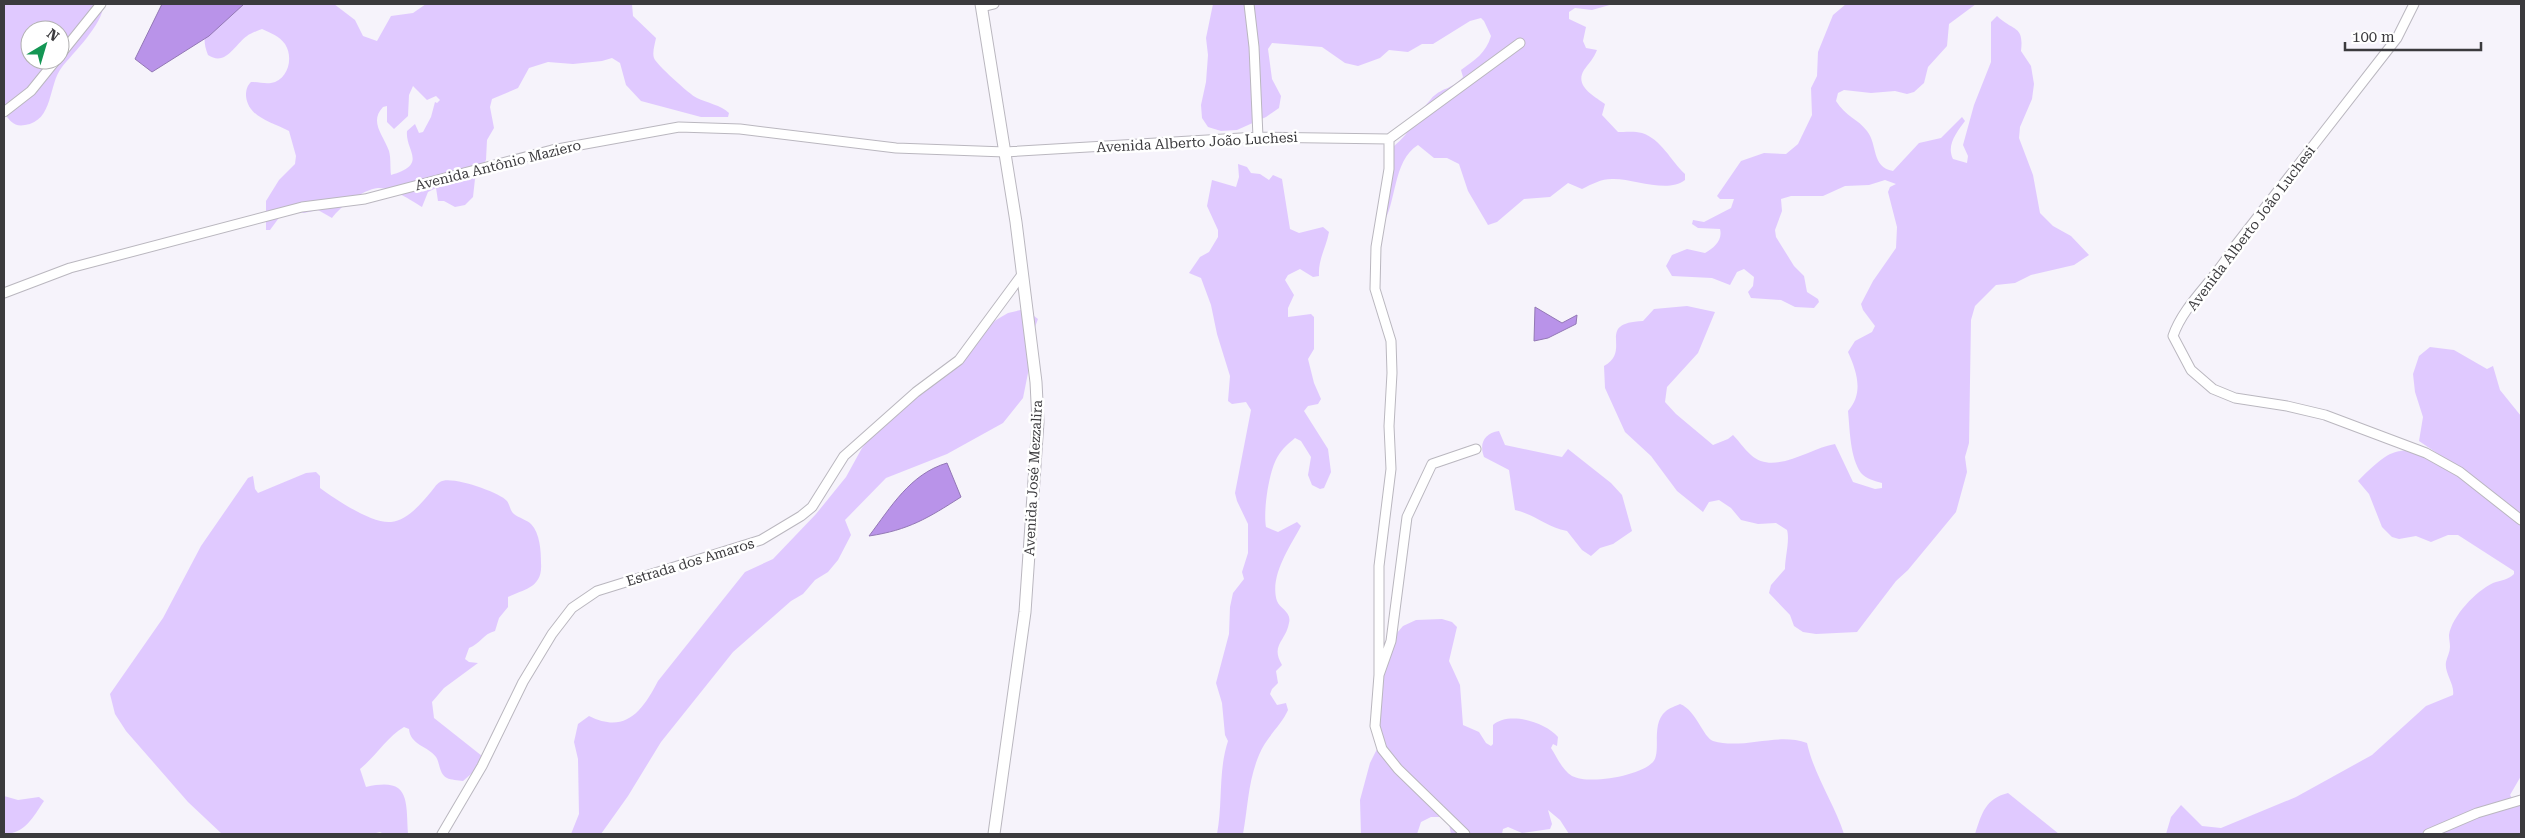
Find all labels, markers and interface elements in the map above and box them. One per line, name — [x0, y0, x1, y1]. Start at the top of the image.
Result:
north arrow — [20, 20, 70, 70]
scale bar — [2345, 20, 2481, 52]
text: N — [44, 25, 62, 45]
text: 100 m — [2352, 28, 2395, 46]
street label: Avenida Alberto João Luchesi — [1096, 129, 1299, 155]
street label: Avenida Antônio Maziero — [413, 137, 583, 193]
street label: Avenida Alberto João Luchesi — [2184, 142, 2318, 313]
street label: Avenida José Mezzalira — [1021, 399, 1045, 556]
street label: Estrada dos Amaros — [624, 535, 756, 589]

